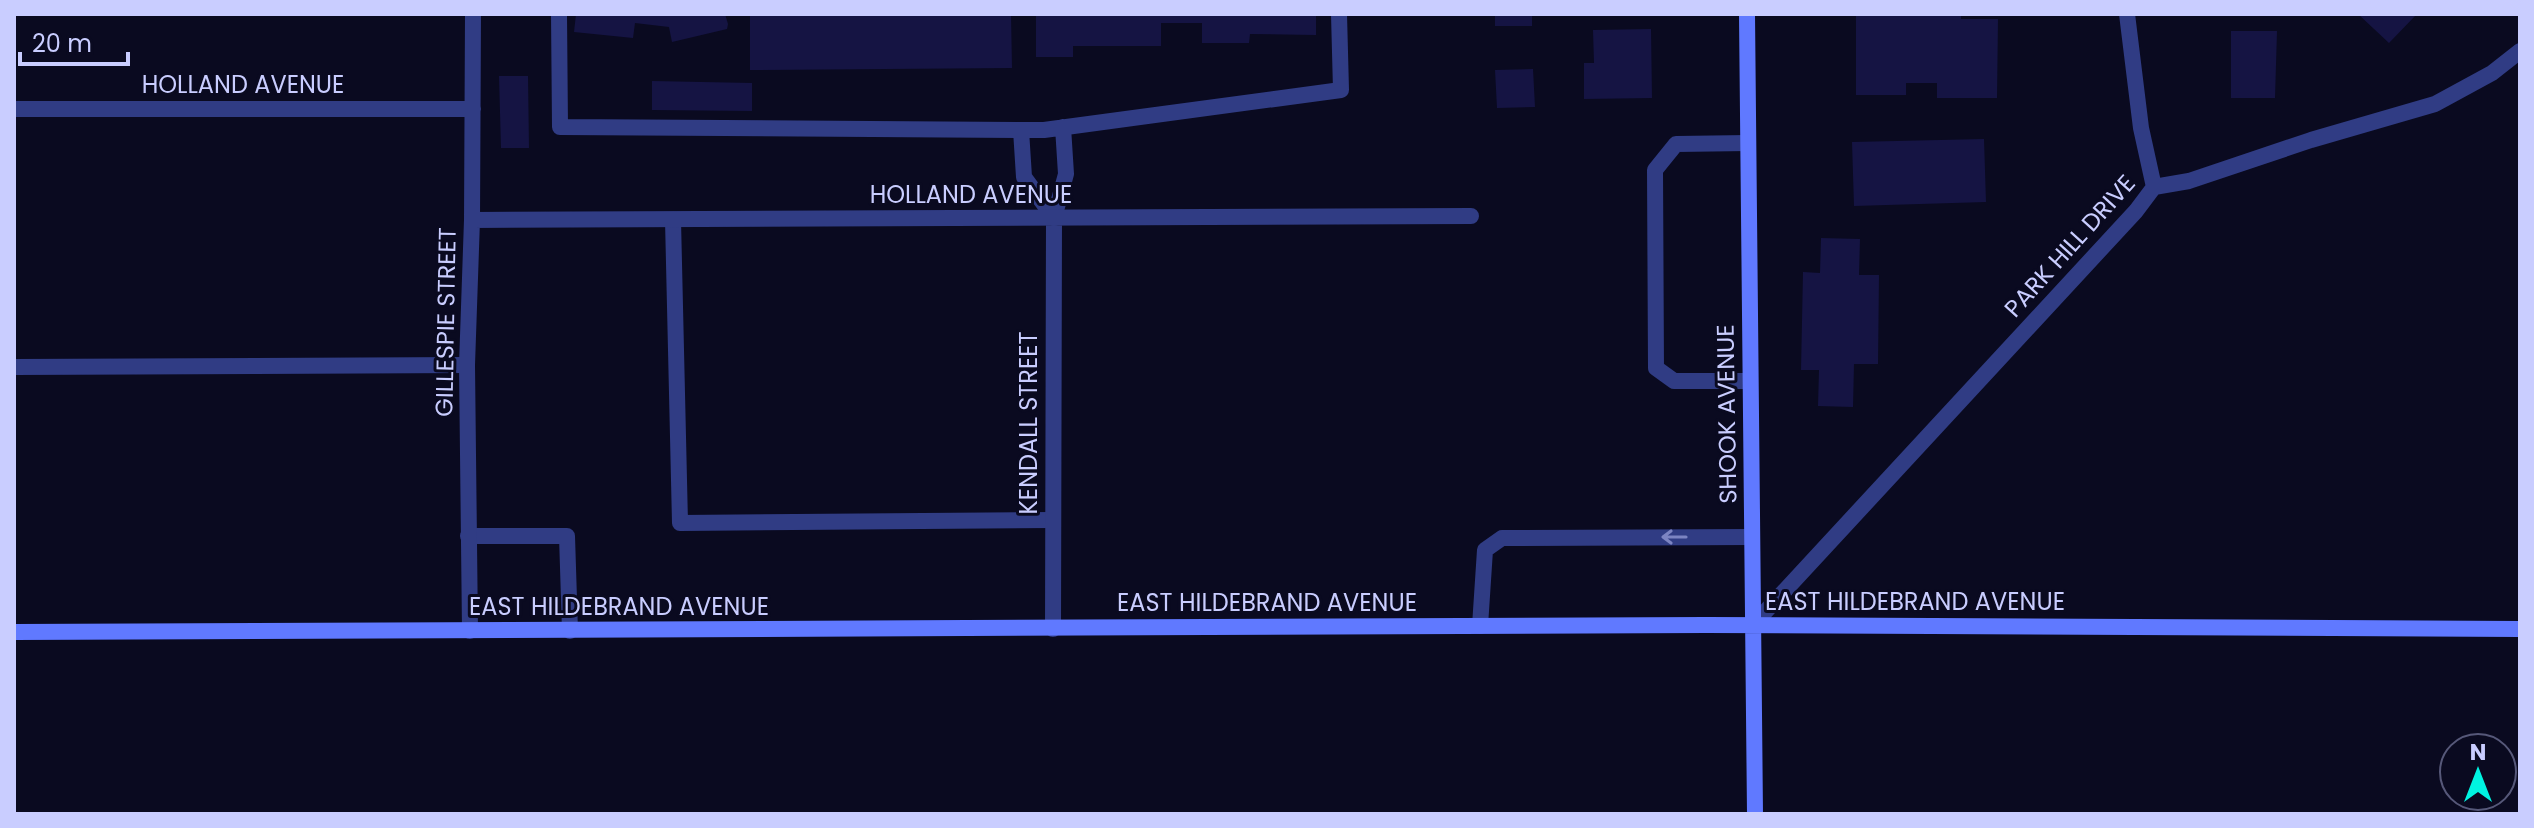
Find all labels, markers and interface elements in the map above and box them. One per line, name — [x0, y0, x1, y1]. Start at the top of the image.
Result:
scale bar — [20, 16, 128, 66]
text: 20 m — [32, 27, 92, 60]
street label: HOLLAND AVENUE — [142, 68, 344, 101]
street label: PARK HILL DRIVE — [1997, 167, 2142, 324]
street label: HOLLAND AVENUE — [870, 178, 1072, 211]
street label: GILLESPIE STREET — [427, 227, 464, 417]
street label: SHOOK AVENUE — [1708, 324, 1745, 504]
street label: KENDALL STREET — [1012, 331, 1045, 515]
one-way arrow — [1661, 529, 1688, 545]
street label: EAST HILDEBRAND AVENUE — [1765, 585, 2065, 618]
street label: EAST HILDEBRAND AVENUE — [1117, 586, 1417, 619]
street label: EAST HILDEBRAND AVENUE — [469, 590, 769, 623]
north arrow — [2438, 732, 2518, 812]
text: N — [2470, 737, 2486, 768]

